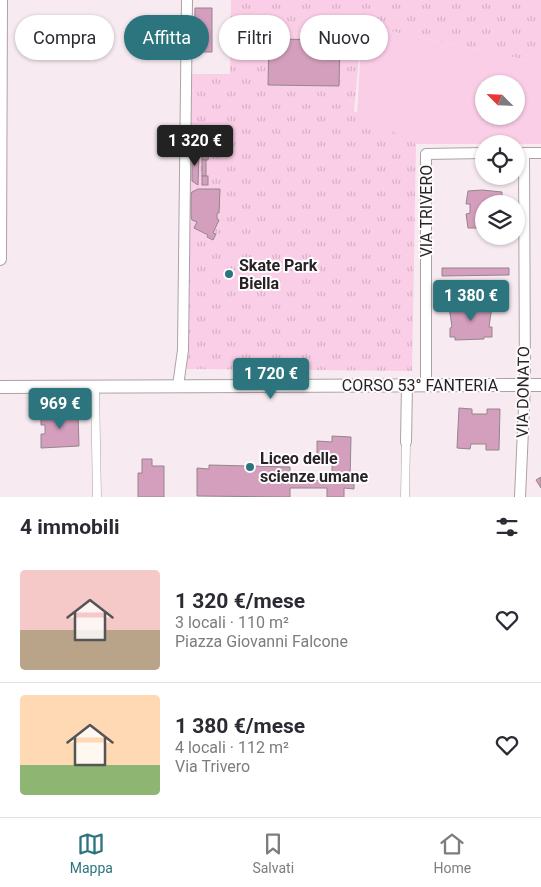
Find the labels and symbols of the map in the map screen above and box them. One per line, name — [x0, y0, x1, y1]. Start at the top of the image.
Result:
north arrow — [475, 75, 525, 125]
pin: 1 320 € — [149, 124, 241, 167]
street label: VIA TRIVERO — [417, 165, 436, 257]
place label: Skate Park Biella — [239, 256, 318, 293]
marker: Skate Park Biella — [223, 268, 235, 280]
pin: 1 380 € — [425, 280, 517, 322]
street label: VIA DONATO — [513, 346, 533, 438]
pin: 1 720 € — [225, 358, 317, 400]
street label: CORSO 53° FANTERIA — [342, 376, 499, 395]
pin: 969 € — [25, 388, 95, 430]
place label: Liceo delle scienze umane — [260, 449, 368, 486]
marker: Liceo delle scienze umane — [244, 461, 256, 473]

